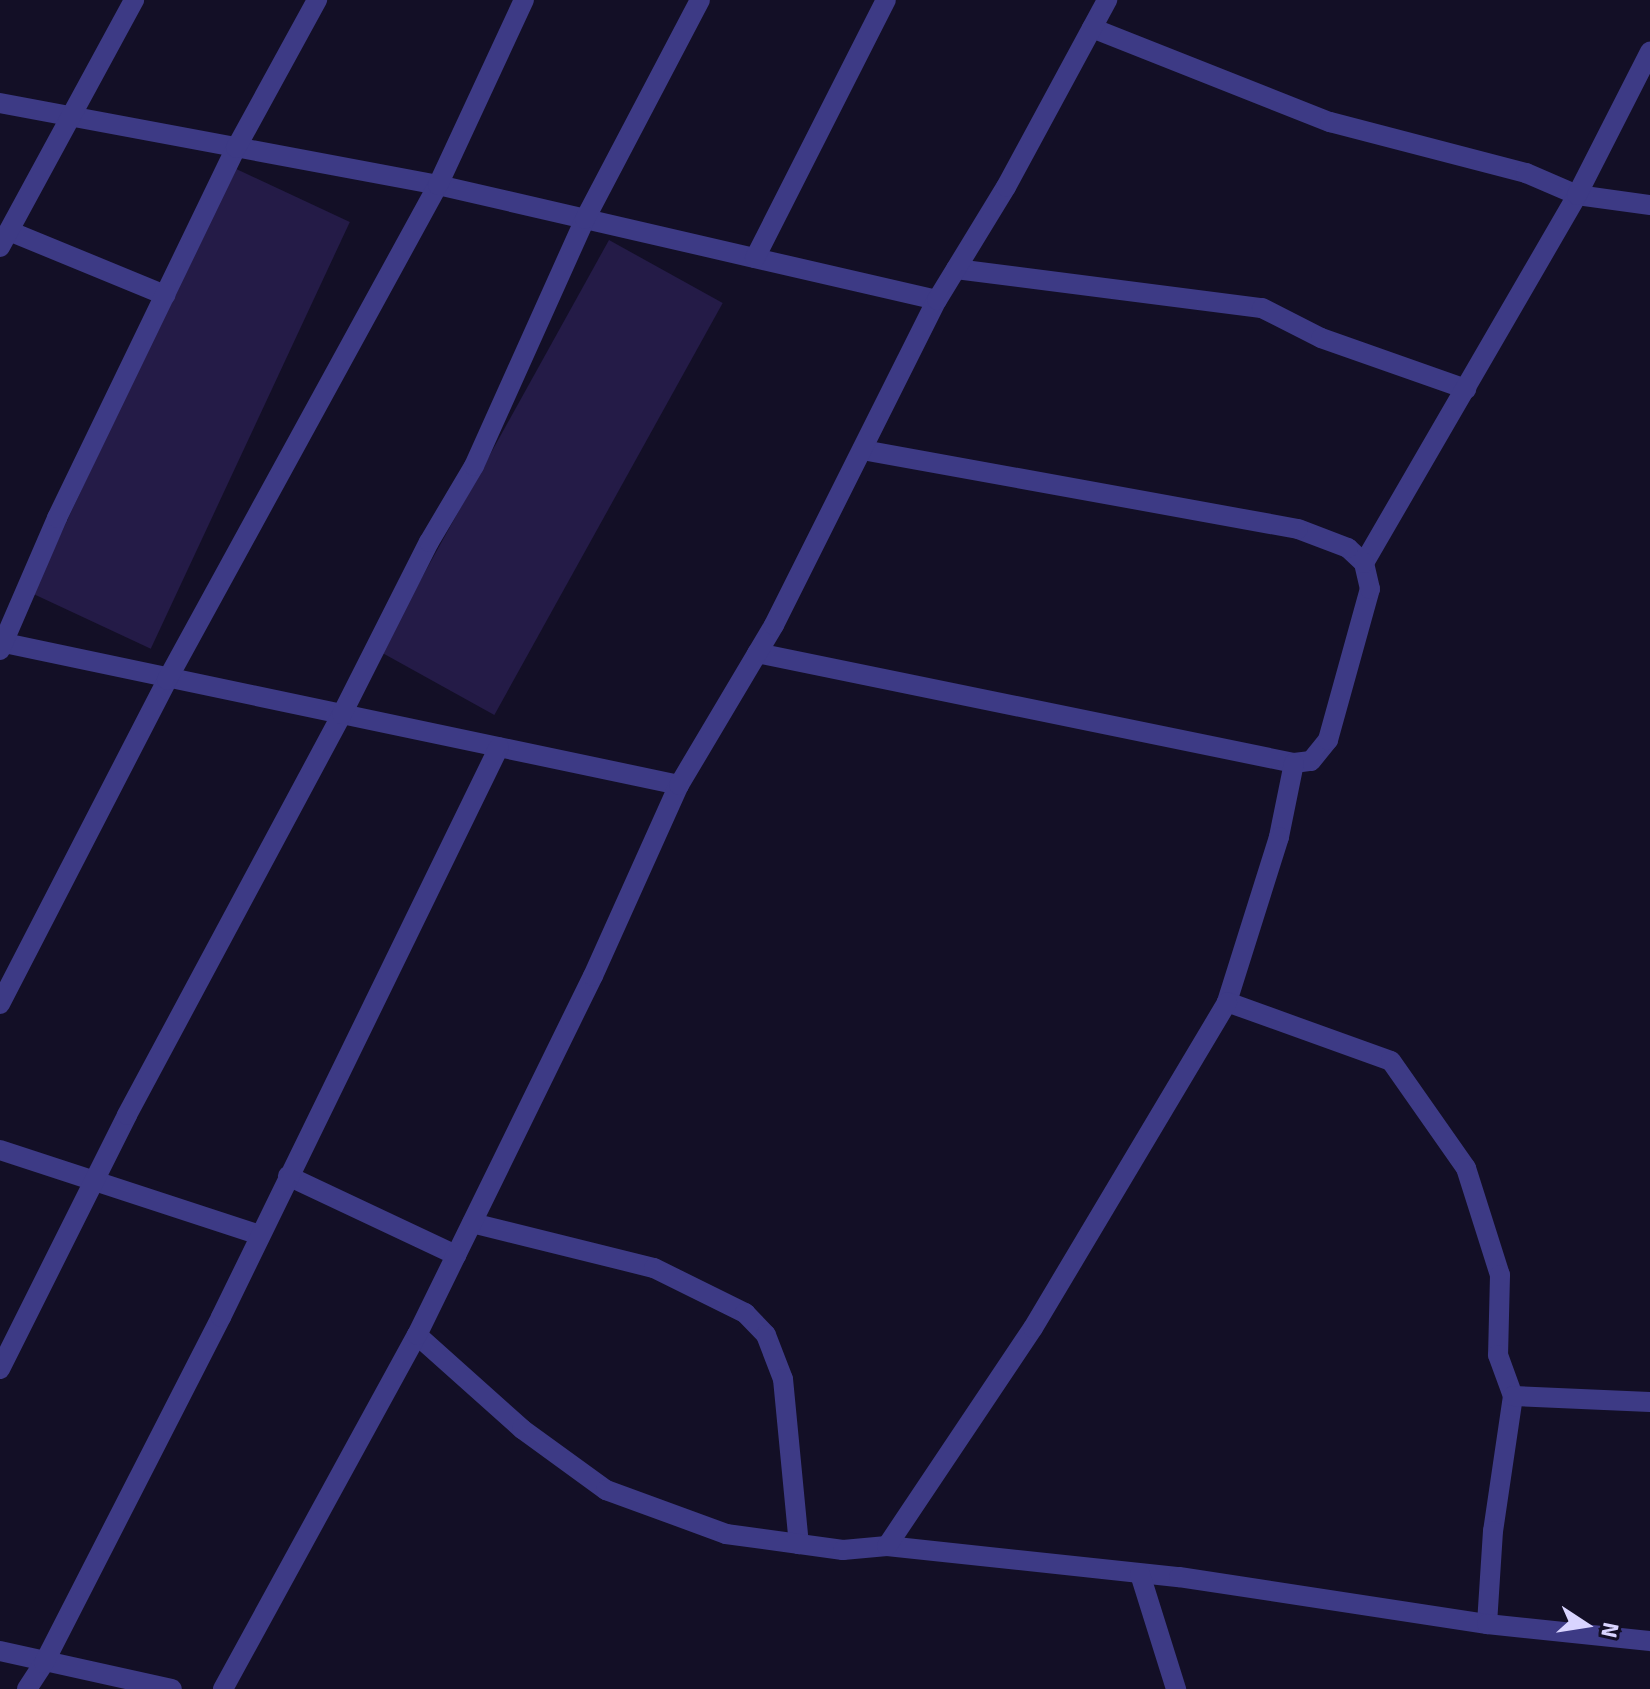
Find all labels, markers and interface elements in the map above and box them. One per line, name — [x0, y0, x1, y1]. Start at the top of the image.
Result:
north arrow — [1546, 1585, 1626, 1665]
text: N — [1595, 1620, 1625, 1640]

